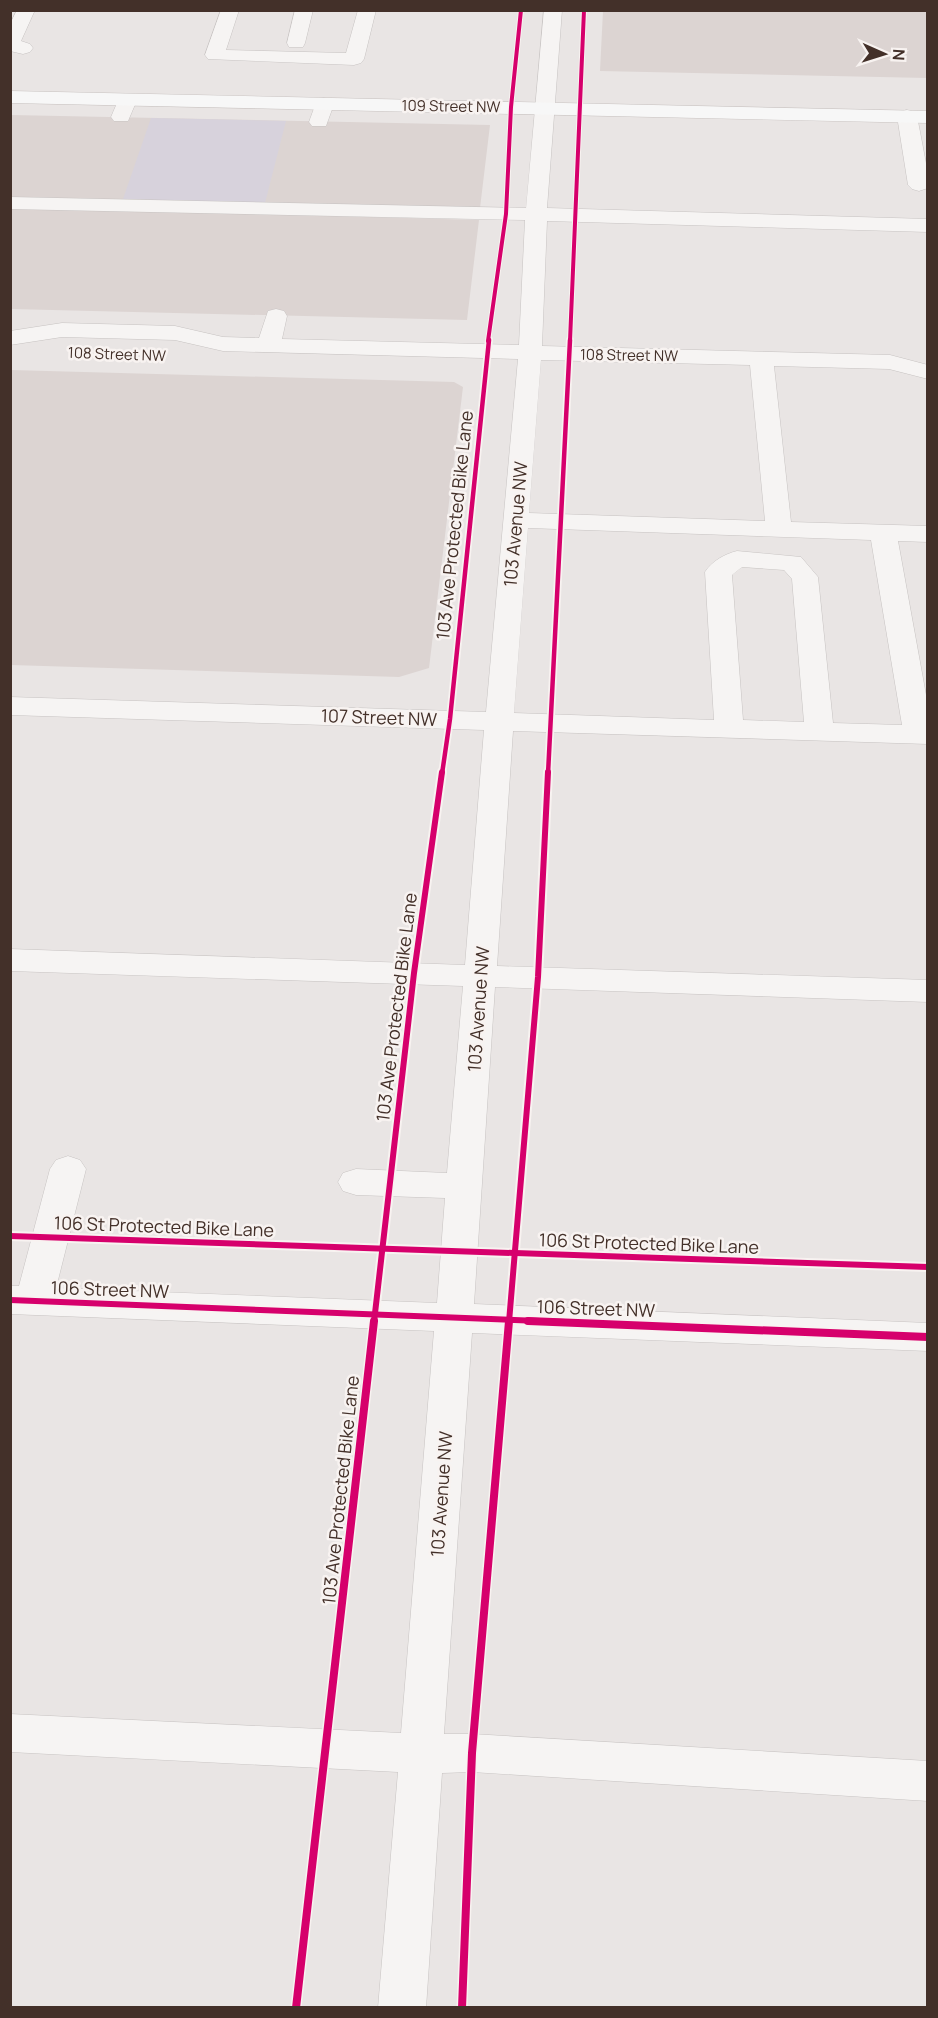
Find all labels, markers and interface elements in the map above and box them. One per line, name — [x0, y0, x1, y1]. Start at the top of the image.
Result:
north arrow — [854, 24, 914, 84]
text: N — [888, 48, 910, 61]
street label: 109 Street NW — [401, 95, 501, 117]
street label: 108 Street NW — [68, 342, 166, 366]
street label: 108 Street NW — [580, 344, 678, 366]
street label: 103 Ave Protected Bike Lane — [430, 409, 478, 641]
street label: 103 Avenue NW — [498, 460, 532, 588]
street label: 107 Street NW — [320, 703, 438, 731]
street label: 103 Ave Protected Bike Lane — [370, 891, 422, 1123]
street label: 103 Avenue NW — [462, 945, 494, 1073]
street label: 106 St Protected Bike Lane — [54, 1210, 274, 1242]
street label: 106 St Protected Bike Lane — [539, 1227, 759, 1259]
street label: 106 Street NW — [50, 1275, 170, 1303]
street label: 106 Street NW — [536, 1294, 656, 1322]
street label: 103 Ave Protected Bike Lane — [316, 1374, 364, 1606]
street label: 103 Avenue NW — [425, 1430, 457, 1558]

